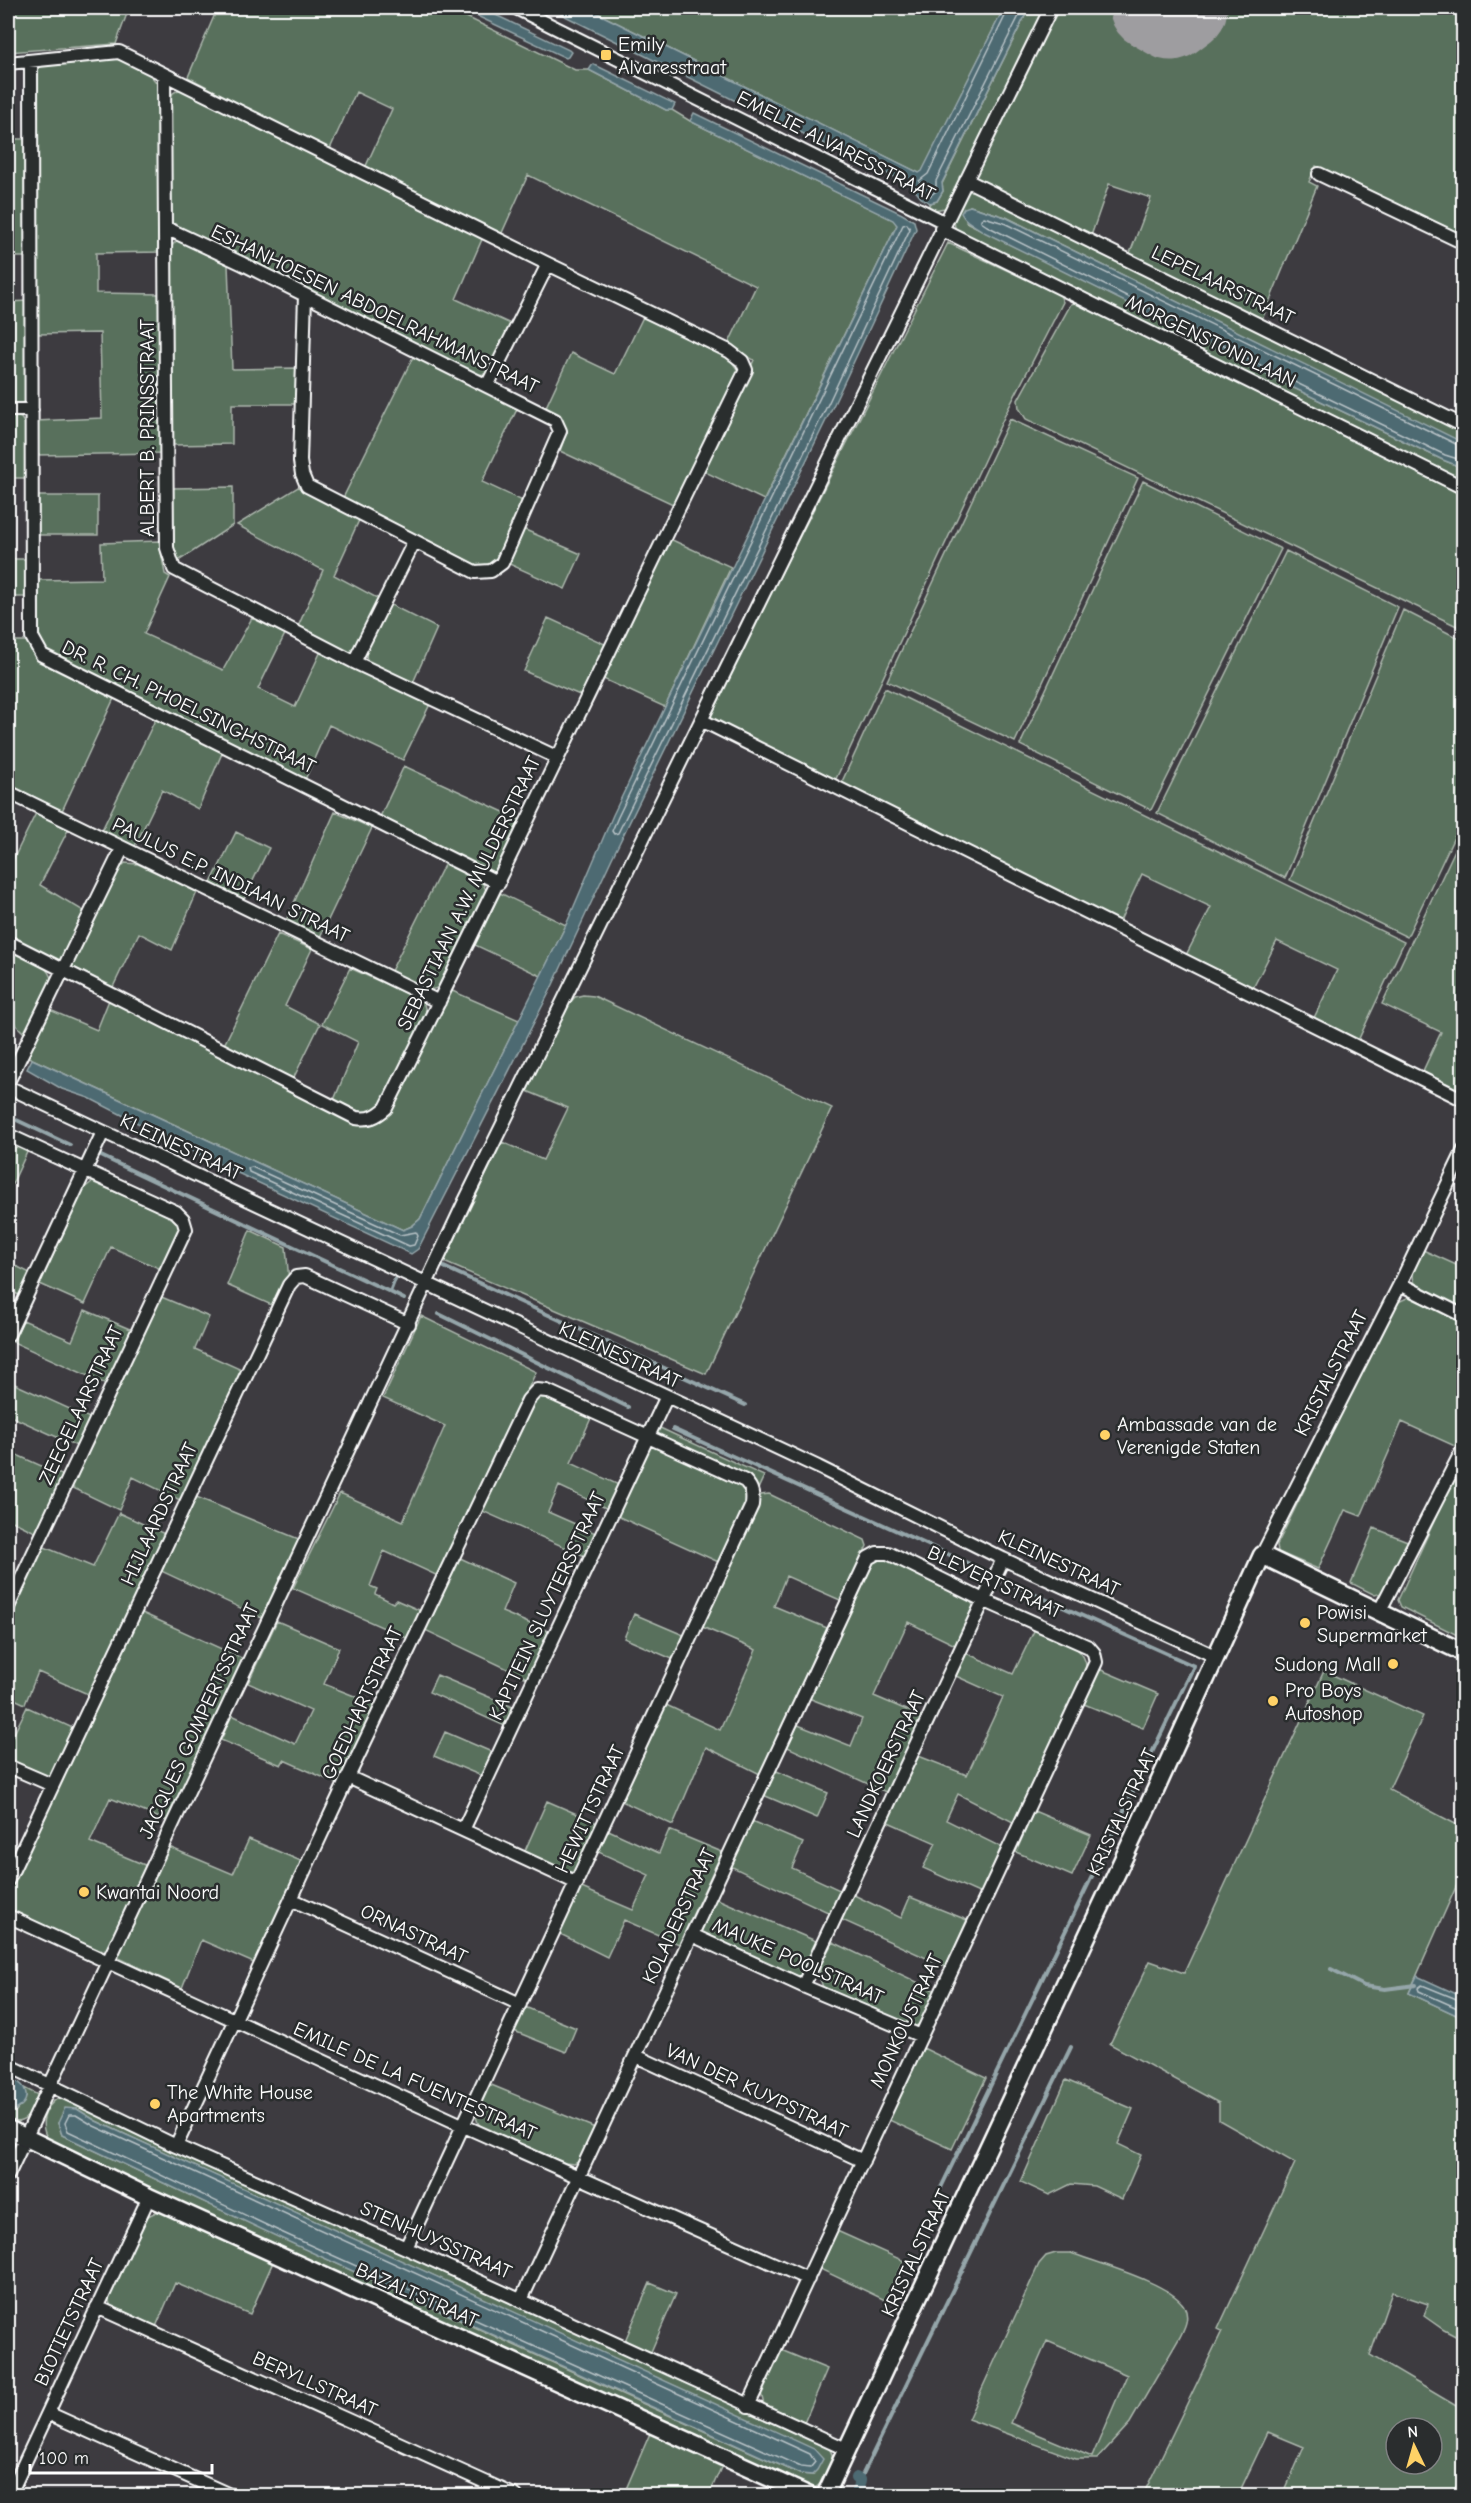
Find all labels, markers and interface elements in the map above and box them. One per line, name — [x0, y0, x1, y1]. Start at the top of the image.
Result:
place label: Emily Alvaresstraat — [618, 33, 727, 79]
marker: Emily Alvaresstraat — [599, 48, 613, 62]
street label: EMELIE ALVARESSTRAAT — [733, 86, 939, 206]
street label: ESHANHOESEN ABDOELRAHMANSTRAAT — [208, 219, 543, 399]
street label: LEPELAARSTRAAT — [1148, 240, 1299, 330]
street label: MORGENSTONDLAAN — [1122, 290, 1300, 392]
street label: ALBERT B. PRINSSTRAAT — [136, 318, 159, 537]
street label: DR. R. CH. PHOELSINGHSTRAAT — [58, 635, 320, 779]
street label: SEBASTIAAN A.W. MULDERSTRAAT — [392, 752, 546, 1034]
street label: PAULUS E.P. INDIAAN STRAAT — [109, 812, 354, 948]
street label: KLEINESTRAAT — [116, 1109, 246, 1186]
street label: KRISTALSTRAAT — [1289, 1306, 1373, 1440]
street label: KLEINESTRAAT — [555, 1317, 685, 1394]
street label: ZEEGELAARSTRAAT — [34, 1321, 128, 1488]
place label: Ambassade van de Verenigde Staten — [1117, 1413, 1277, 1459]
marker: Ambassade van de Verenigde Staten — [1098, 1428, 1112, 1442]
street label: HIJLAARDSTRAAT — [116, 1439, 202, 1589]
street label: KAPITEIN SLUYTERSSTRAAT — [484, 1488, 610, 1724]
street label: KLEINESTRAAT — [994, 1525, 1124, 1602]
street label: BLEYERTSTRAAT — [924, 1541, 1067, 1624]
street label: JACQUES GOMPERTSSTRAAT — [134, 1599, 264, 1842]
place label: Powisi Supermarket — [1317, 1601, 1428, 1647]
marker: Powisi Supermarket — [1298, 1616, 1312, 1630]
street label: GOEDHARTSTRAAT — [317, 1622, 408, 1783]
place label: Sudong Mall — [1274, 1653, 1381, 1676]
marker: Sudong Mall — [1386, 1657, 1400, 1671]
place label: Pro Boys Autoshop — [1285, 1679, 1363, 1725]
street label: LANDKOERSTRAAT — [842, 1686, 931, 1841]
marker: Pro Boys Autoshop — [1266, 1694, 1280, 1708]
street label: HEWITTSTRAAT — [550, 1741, 630, 1877]
street label: KRISTALSTRAAT — [1082, 1744, 1162, 1879]
street label: KOLADERSTRAAT — [638, 1844, 721, 1987]
place label: Kwantai Noord — [96, 1881, 219, 1904]
marker: Kwantai Noord — [77, 1885, 91, 1899]
street label: ORNASTRAAT — [357, 1899, 472, 1969]
street label: MAUKE POOLSTRAAT — [709, 1913, 888, 2009]
street label: MONKOUSTRAAT — [865, 1950, 947, 2092]
street label: EMILE DE LA FUENTESTRAAT — [290, 2017, 541, 2145]
street label: VAN DER KUYPSTRAAT — [662, 2039, 852, 2143]
place label: The White House Apartments — [167, 2081, 313, 2127]
marker: The White House Apartments — [148, 2097, 162, 2111]
street label: KRISTALSTRAAT — [876, 2185, 956, 2320]
street label: STENHUYSSTRAAT — [357, 2196, 516, 2284]
street label: BIOTIETSTRAAT — [29, 2254, 109, 2389]
street label: BAZALTSTRAAT — [352, 2258, 482, 2332]
street label: BERYLLSTRAAT — [249, 2346, 381, 2422]
north arrow — [1384, 2416, 1444, 2476]
text: N — [1407, 2423, 1419, 2441]
scale bar — [30, 2437, 212, 2475]
text: 100 m — [39, 2448, 89, 2469]

